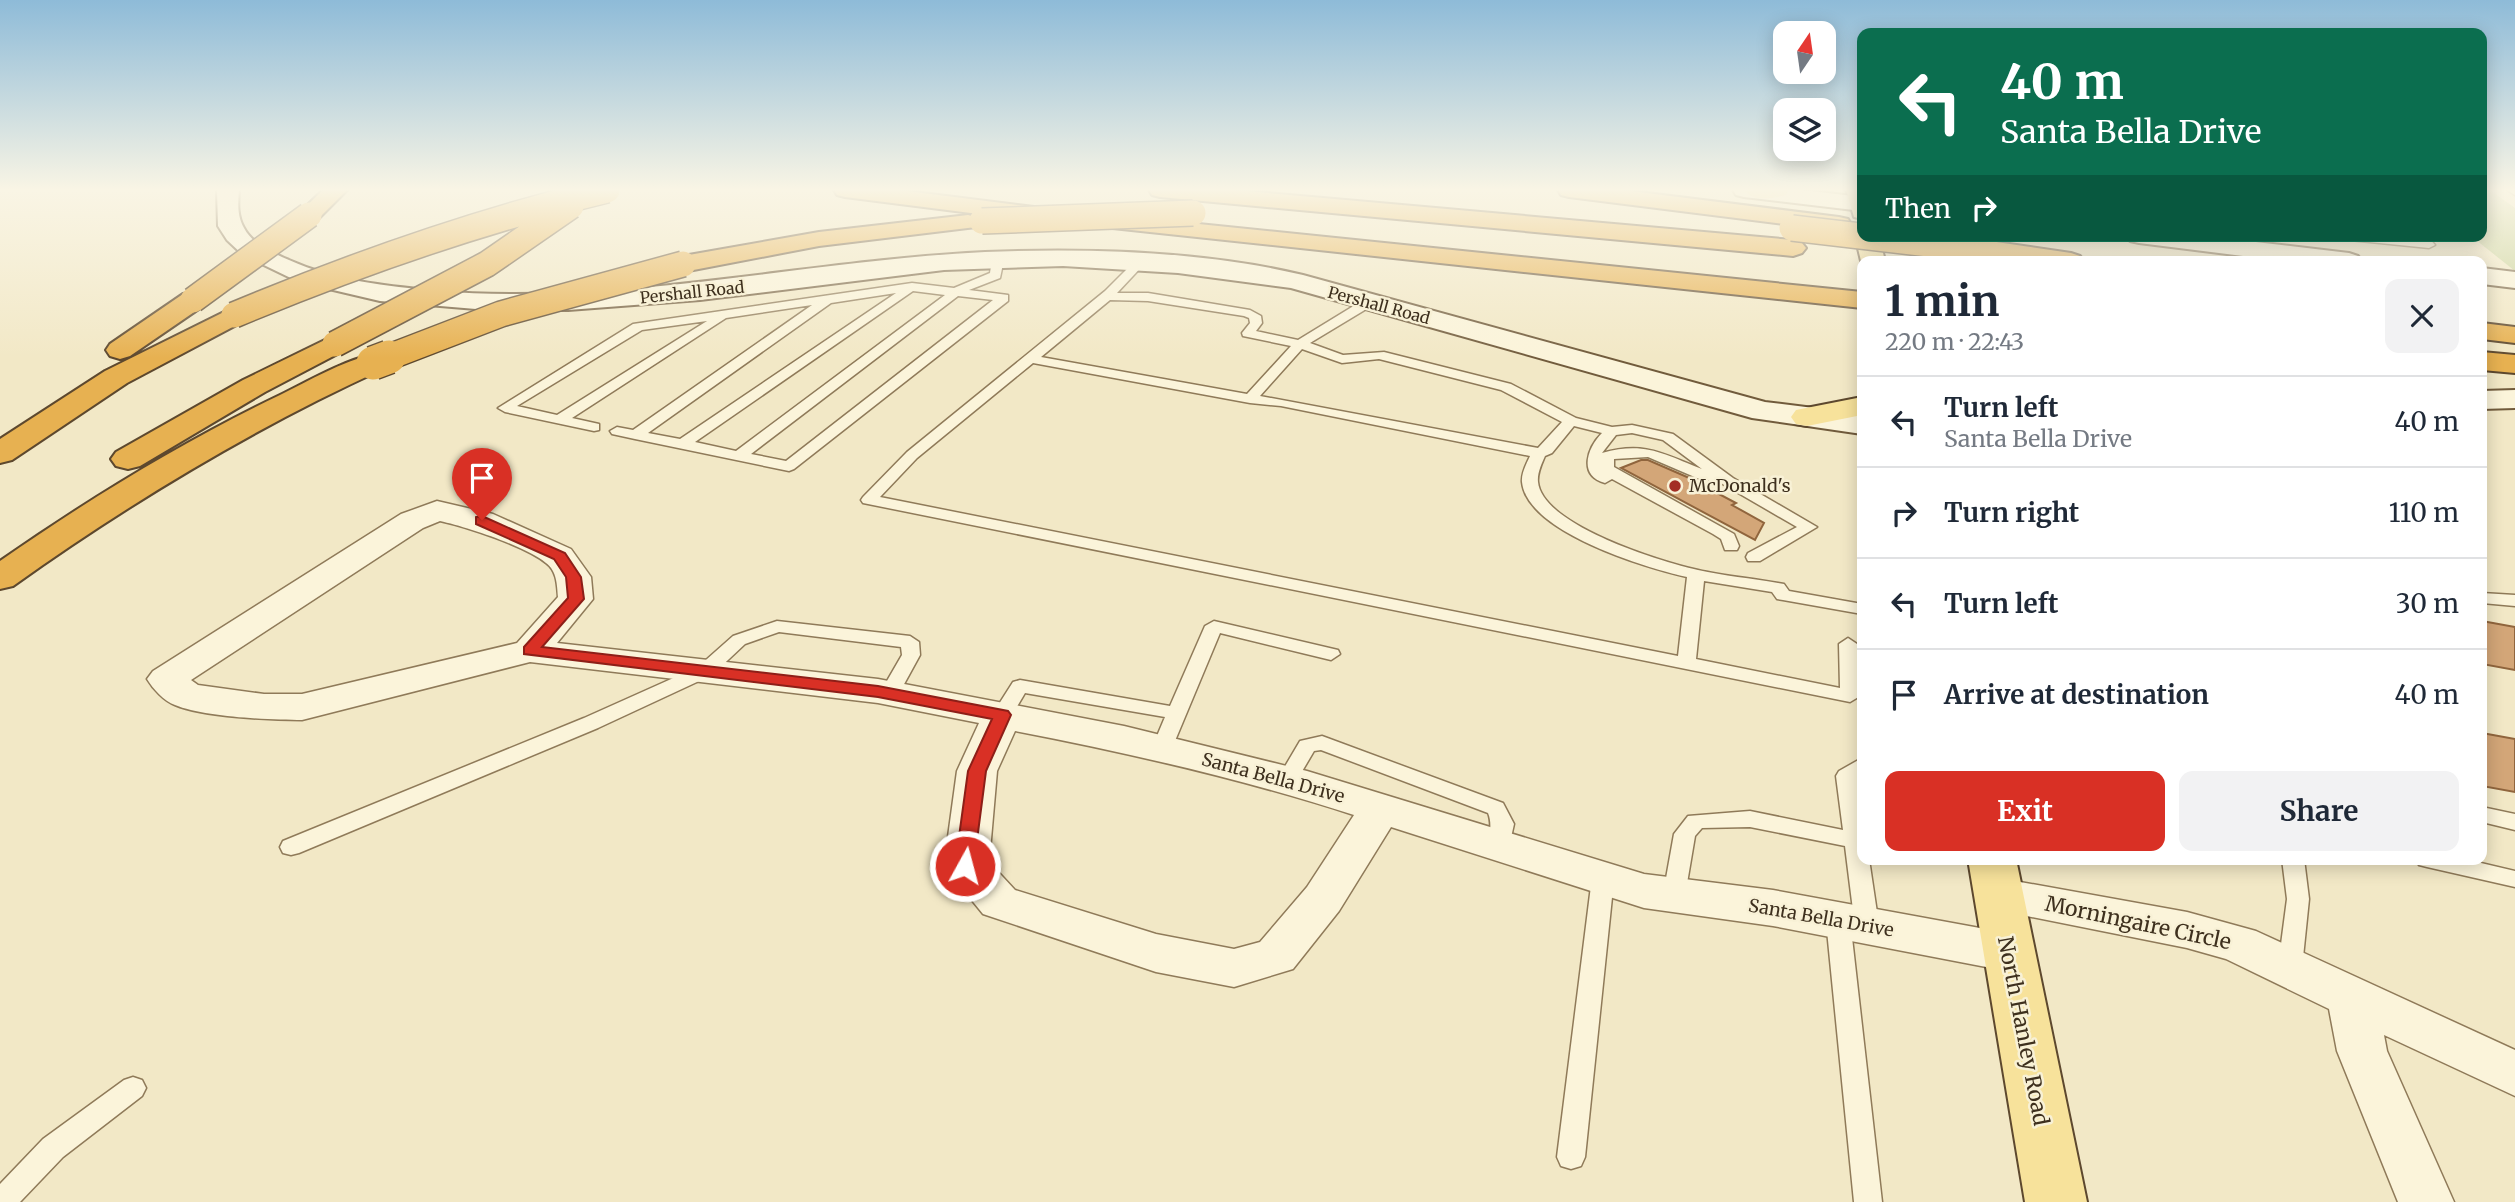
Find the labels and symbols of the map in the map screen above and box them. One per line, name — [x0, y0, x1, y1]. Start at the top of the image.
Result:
north arrow — [1773, 21, 1836, 84]
street label: Pershall Road — [639, 277, 746, 307]
street label: Pershall Road — [1326, 282, 1433, 328]
pin — [452, 448, 512, 520]
place label: McDonald's — [1689, 474, 1791, 497]
marker: McDonald's — [1667, 478, 1683, 494]
street label: Santa Bella Drive — [1199, 747, 1347, 808]
position arrow — [928, 829, 1002, 903]
street label: Morningaire Circle — [2043, 890, 2234, 955]
street label: Santa Bella Drive — [1747, 893, 1895, 942]
street label: North Hanley Road — [1992, 934, 2055, 1128]

